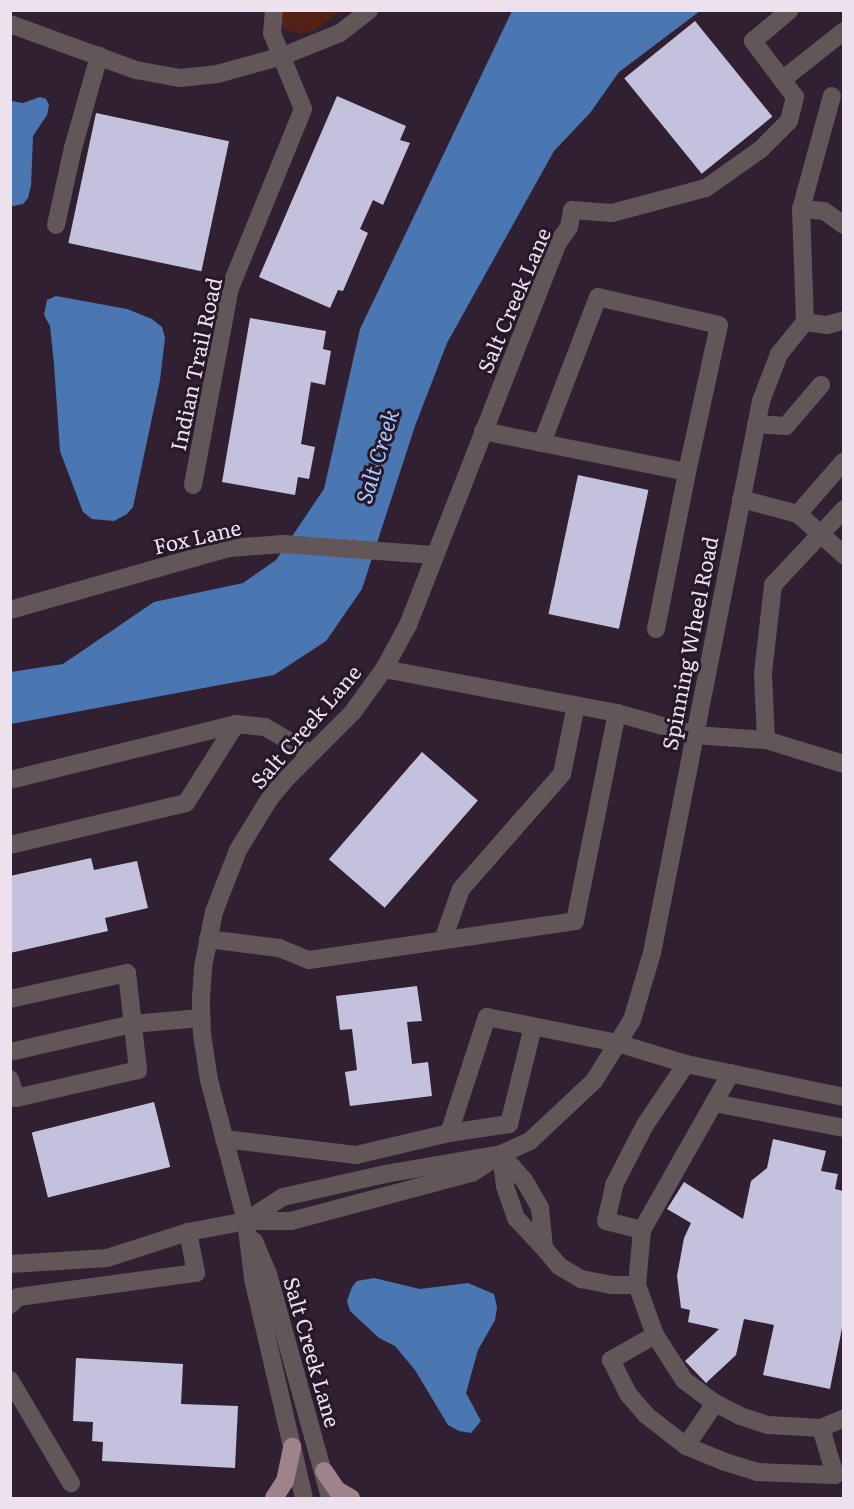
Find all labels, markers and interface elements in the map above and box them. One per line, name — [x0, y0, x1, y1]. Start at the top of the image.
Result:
street label: Salt Creek Lane — [471, 224, 555, 376]
street label: Indian Trail Road — [164, 275, 226, 453]
water label: Salt Creek — [349, 406, 403, 506]
street label: Fox Lane — [151, 514, 243, 558]
street label: Spinning Wheel Road — [656, 534, 722, 752]
street label: Salt Creek Lane — [245, 659, 365, 793]
street label: Salt Creek Lane — [279, 1274, 347, 1430]

